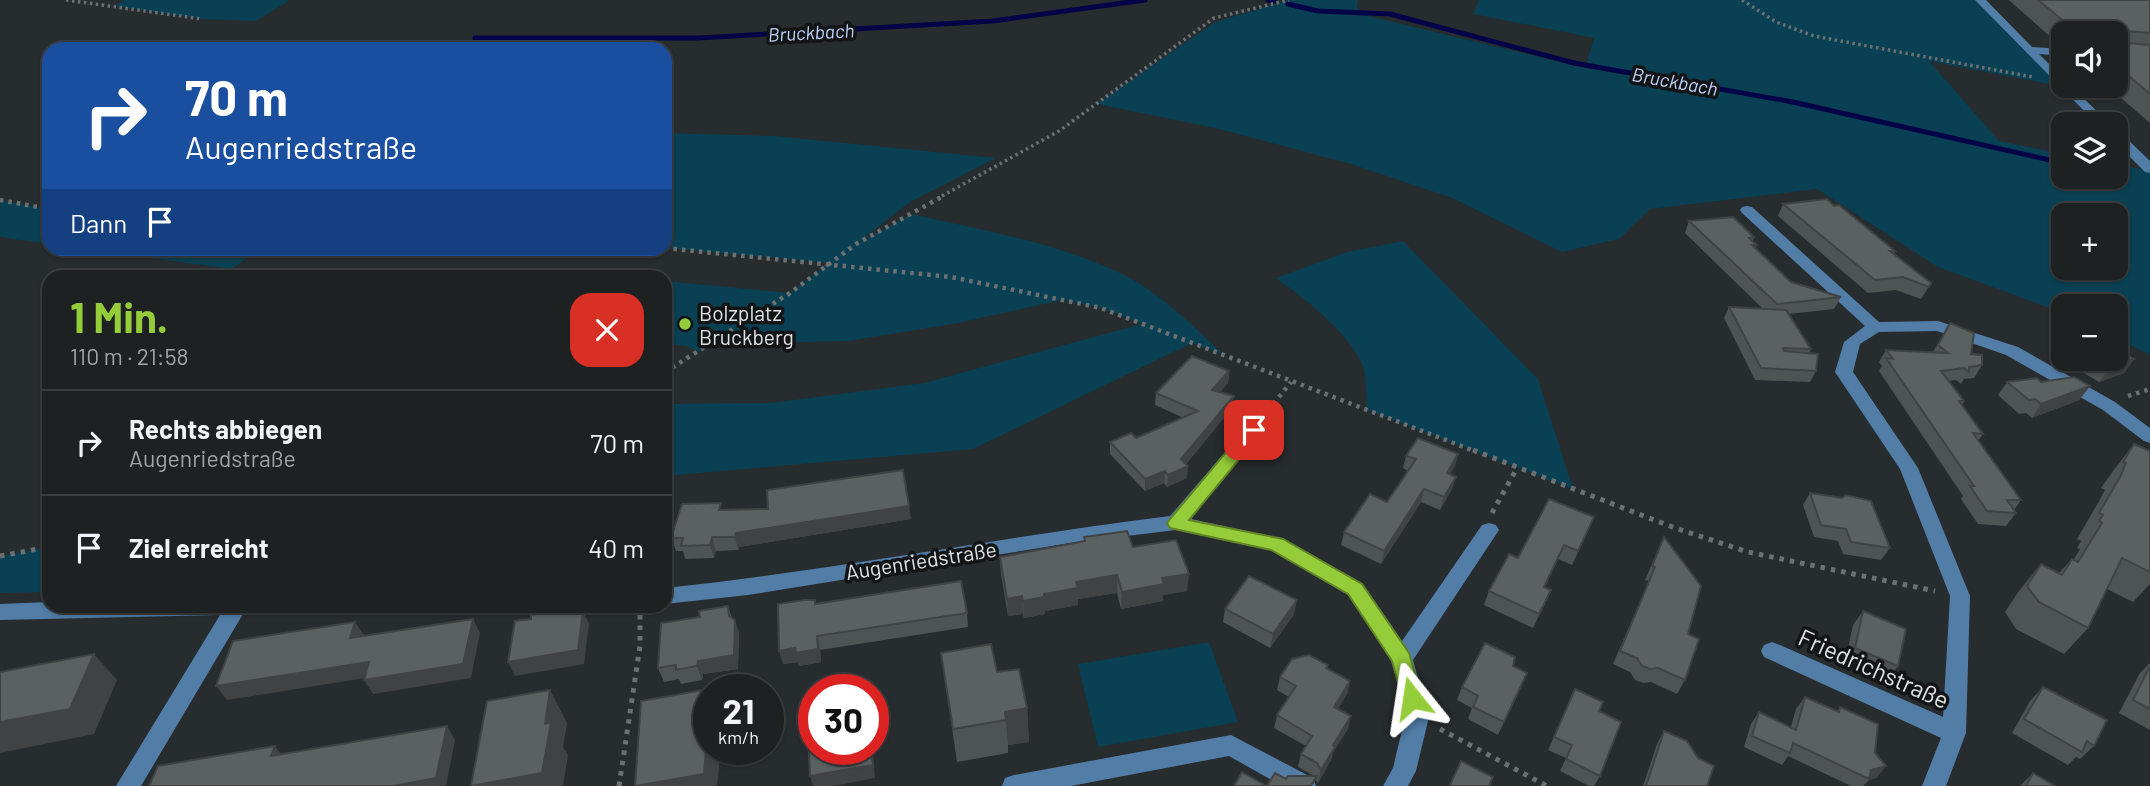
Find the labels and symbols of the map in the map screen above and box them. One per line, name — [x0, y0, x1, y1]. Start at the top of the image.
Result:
water label: Bruckbach — [767, 18, 855, 46]
water label: Bruckbach — [1630, 62, 1720, 100]
place label: Bolzplatz Bruckberg — [699, 300, 794, 349]
marker: Bolzplatz Bruckberg — [677, 316, 693, 332]
pin — [1224, 400, 1284, 460]
street label: Augenriedstraße — [844, 536, 998, 584]
street label: Friedrichstraße — [1794, 622, 1954, 714]
position arrow — [1375, 661, 1449, 735]
speed limit sign: 30 — [798, 674, 889, 765]

